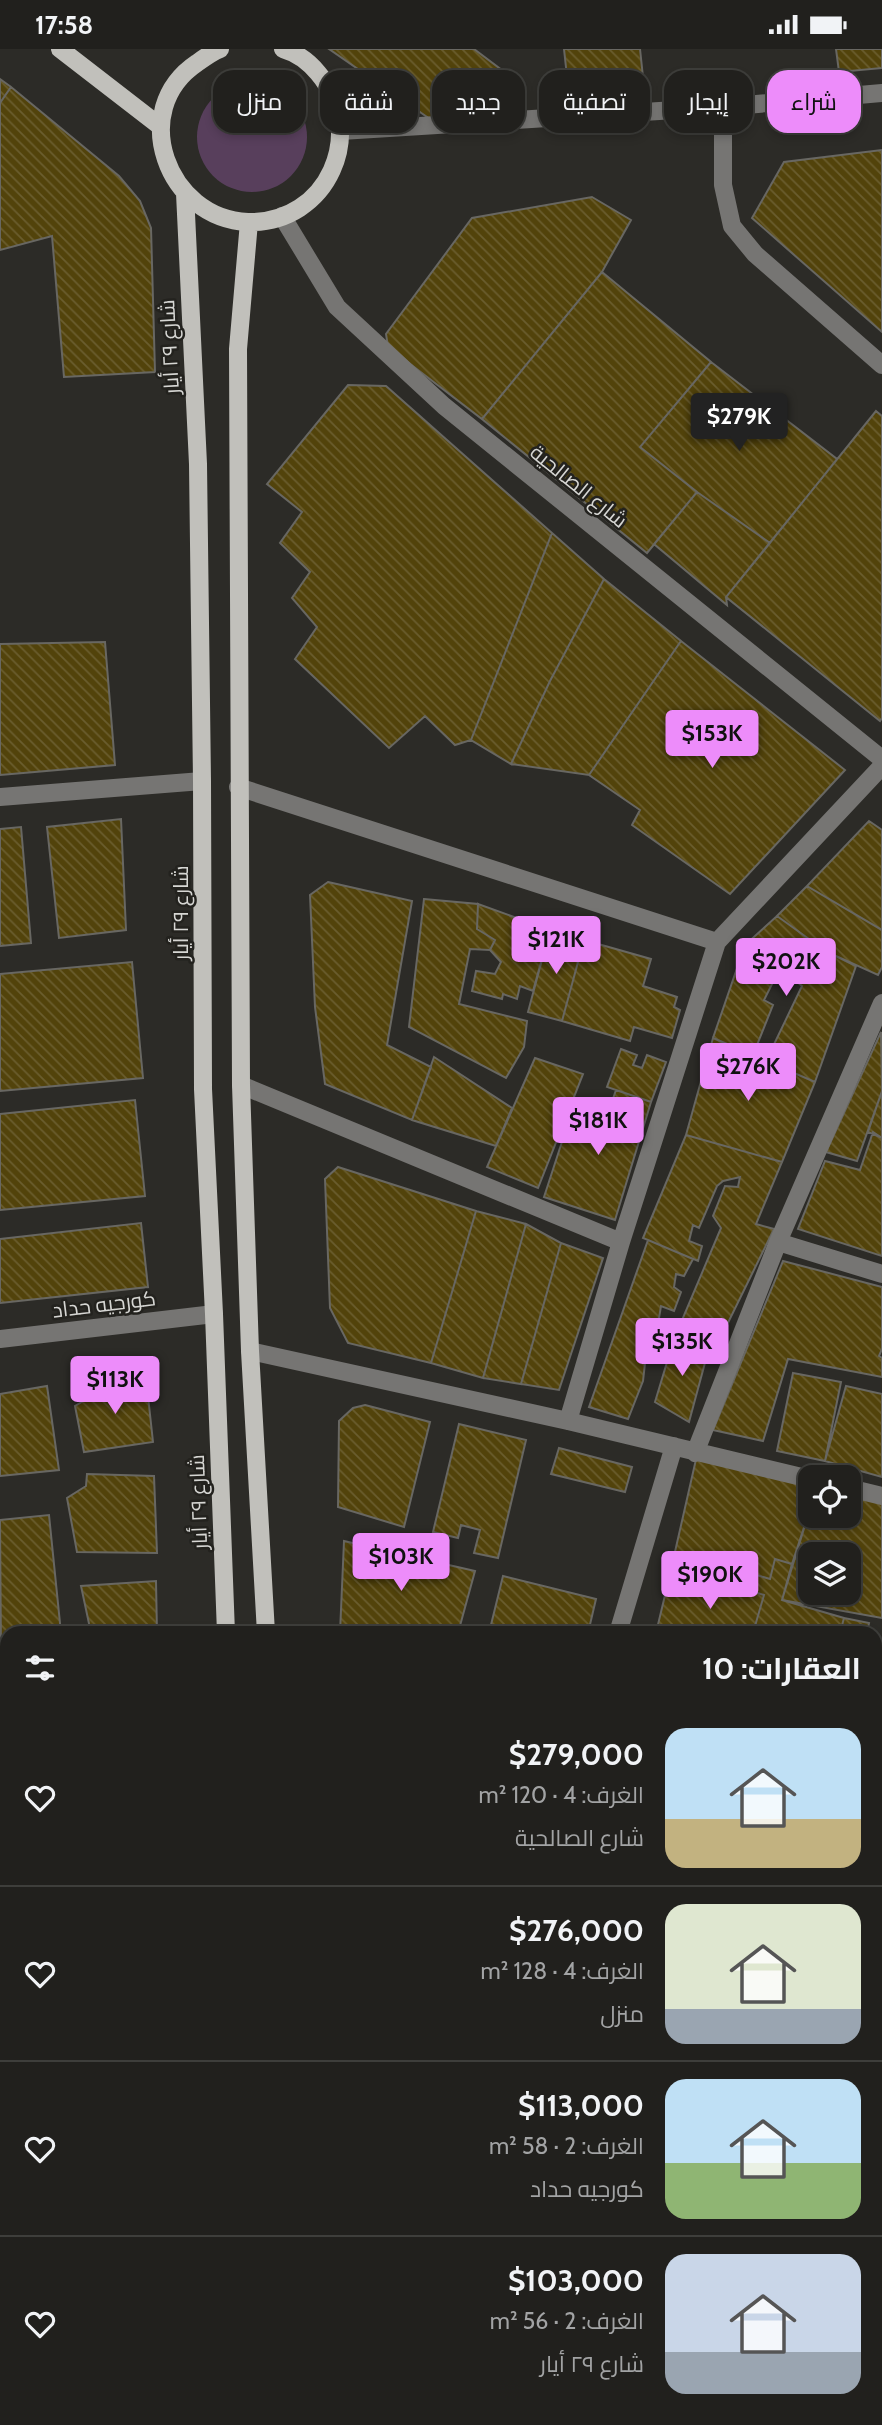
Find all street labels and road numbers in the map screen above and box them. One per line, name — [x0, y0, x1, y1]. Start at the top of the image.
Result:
street label: شارع ٢٩ أيار — [154, 299, 186, 396]
street label: شارع الصالحية — [524, 439, 633, 534]
street label: شارع ٢٩ أيار — [168, 865, 195, 962]
street label: كورجيه حداد — [51, 1285, 157, 1323]
street label: شارع ٢٩ أيار — [184, 1454, 214, 1551]

